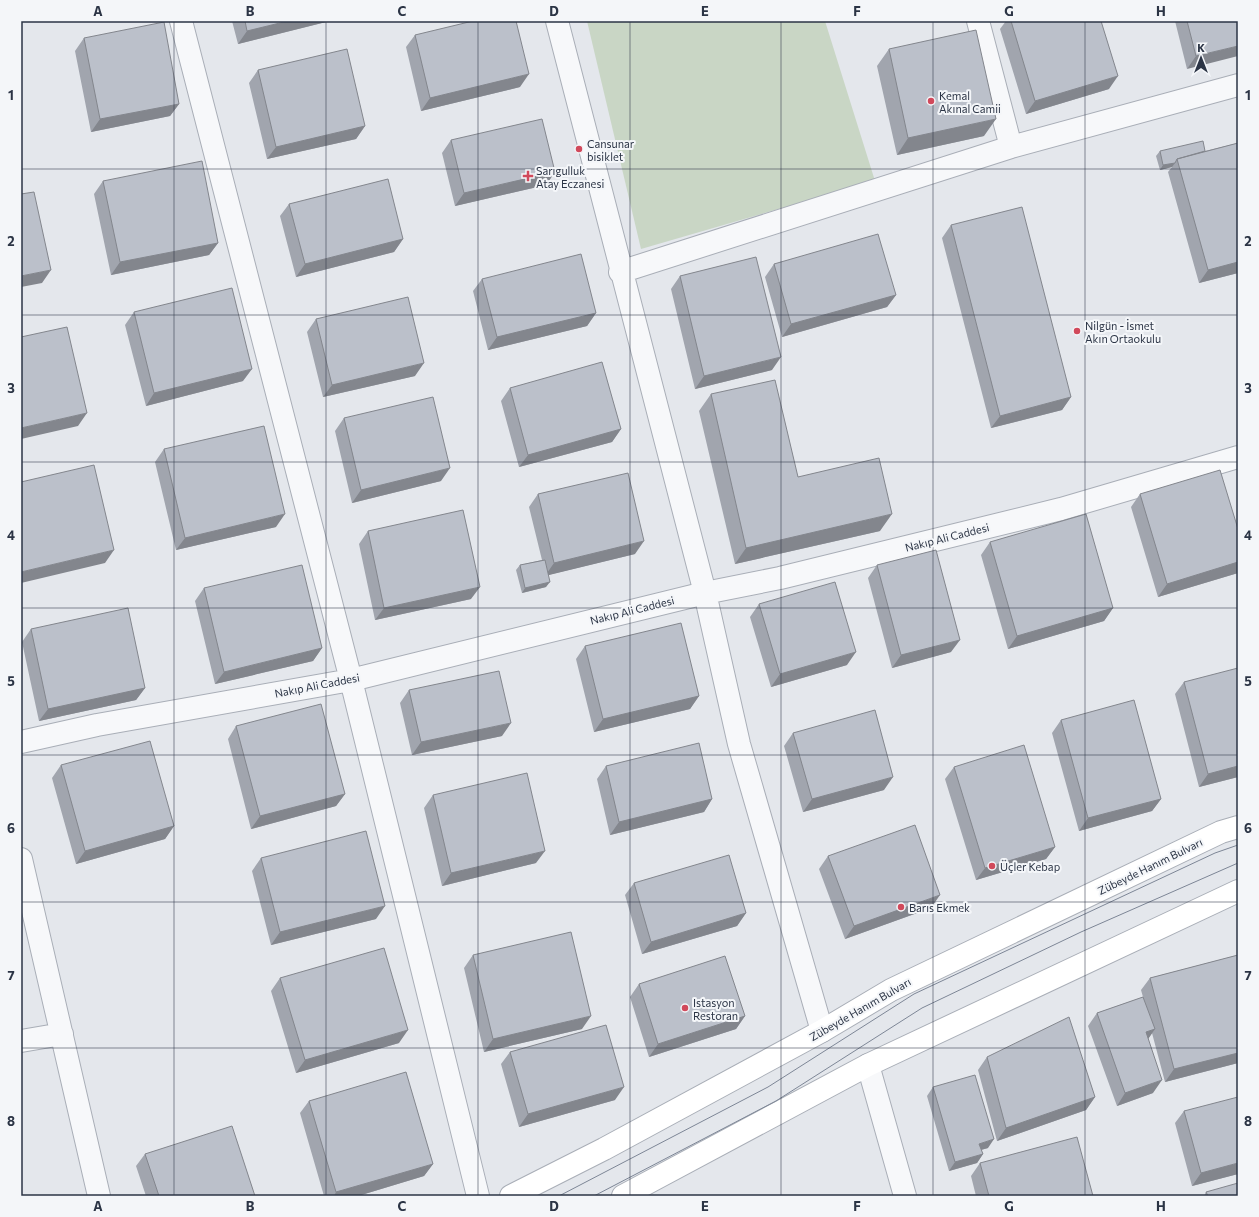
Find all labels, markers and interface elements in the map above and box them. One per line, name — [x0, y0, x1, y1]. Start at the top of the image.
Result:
text: A — [93, 3, 103, 19]
text: B — [246, 3, 255, 19]
text: C — [398, 3, 407, 19]
text: D — [549, 3, 559, 19]
text: E — [701, 3, 709, 19]
text: F — [853, 3, 861, 19]
text: G — [1004, 3, 1014, 19]
text: H — [1156, 3, 1166, 19]
north arrow — [1181, 38, 1221, 78]
text: K — [1197, 41, 1205, 54]
text: 1 — [8, 87, 14, 103]
text: 1 — [1245, 87, 1251, 103]
place label: Kemal Akınal Camii — [939, 89, 1001, 115]
marker: Kemal Akınal Camii — [926, 96, 936, 106]
place label: Cansunar bisiklet — [587, 137, 635, 163]
marker: Cansunar bisiklet — [574, 144, 584, 154]
place label: Sarıgulluk Atay Eczanesi — [536, 164, 604, 190]
marker: Sarıgulluk Atay Eczanesi — [523, 171, 533, 181]
text: 2 — [7, 233, 15, 249]
text: 2 — [1244, 233, 1252, 249]
place label: Nilgün - İsmet Akın Ortaokulu — [1085, 318, 1161, 345]
marker: Nilgün - İsmet Akın Ortaokulu — [1072, 326, 1082, 336]
text: 3 — [7, 380, 15, 396]
text: 3 — [1244, 380, 1252, 396]
street label: Nakıp Ali Caddesi — [904, 520, 991, 554]
text: 4 — [7, 527, 15, 543]
text: 4 — [1244, 527, 1252, 543]
street label: Nakıp Ali Caddesi — [589, 593, 676, 627]
street label: Nakıp Ali Caddesi — [273, 670, 361, 700]
text: 5 — [7, 673, 15, 689]
text: 5 — [1244, 673, 1252, 689]
text: 6 — [7, 820, 15, 836]
text: 6 — [1244, 820, 1252, 836]
street label: Zübeyde Hanım Bulvarı — [1096, 835, 1204, 897]
place label: Üçler Kebap — [1000, 859, 1060, 873]
marker: Üçler Kebap — [987, 861, 997, 871]
place label: Barıs Ekmek — [909, 901, 970, 914]
marker: Barıs Ekmek — [896, 902, 906, 912]
text: 7 — [7, 967, 15, 983]
text: 7 — [1244, 967, 1252, 983]
street label: Zübeyde Hanım Bulvarı — [807, 975, 913, 1043]
place label: Istasyon Restoran — [693, 996, 738, 1022]
marker: Istasyon Restoran — [680, 1003, 690, 1013]
text: 8 — [7, 1113, 15, 1129]
text: 8 — [1244, 1113, 1252, 1129]
text: A — [93, 1198, 103, 1214]
text: B — [246, 1198, 255, 1214]
text: C — [398, 1198, 407, 1214]
text: D — [549, 1198, 559, 1214]
text: E — [701, 1198, 709, 1214]
text: F — [853, 1198, 861, 1214]
text: G — [1004, 1198, 1014, 1214]
text: H — [1156, 1198, 1166, 1214]

